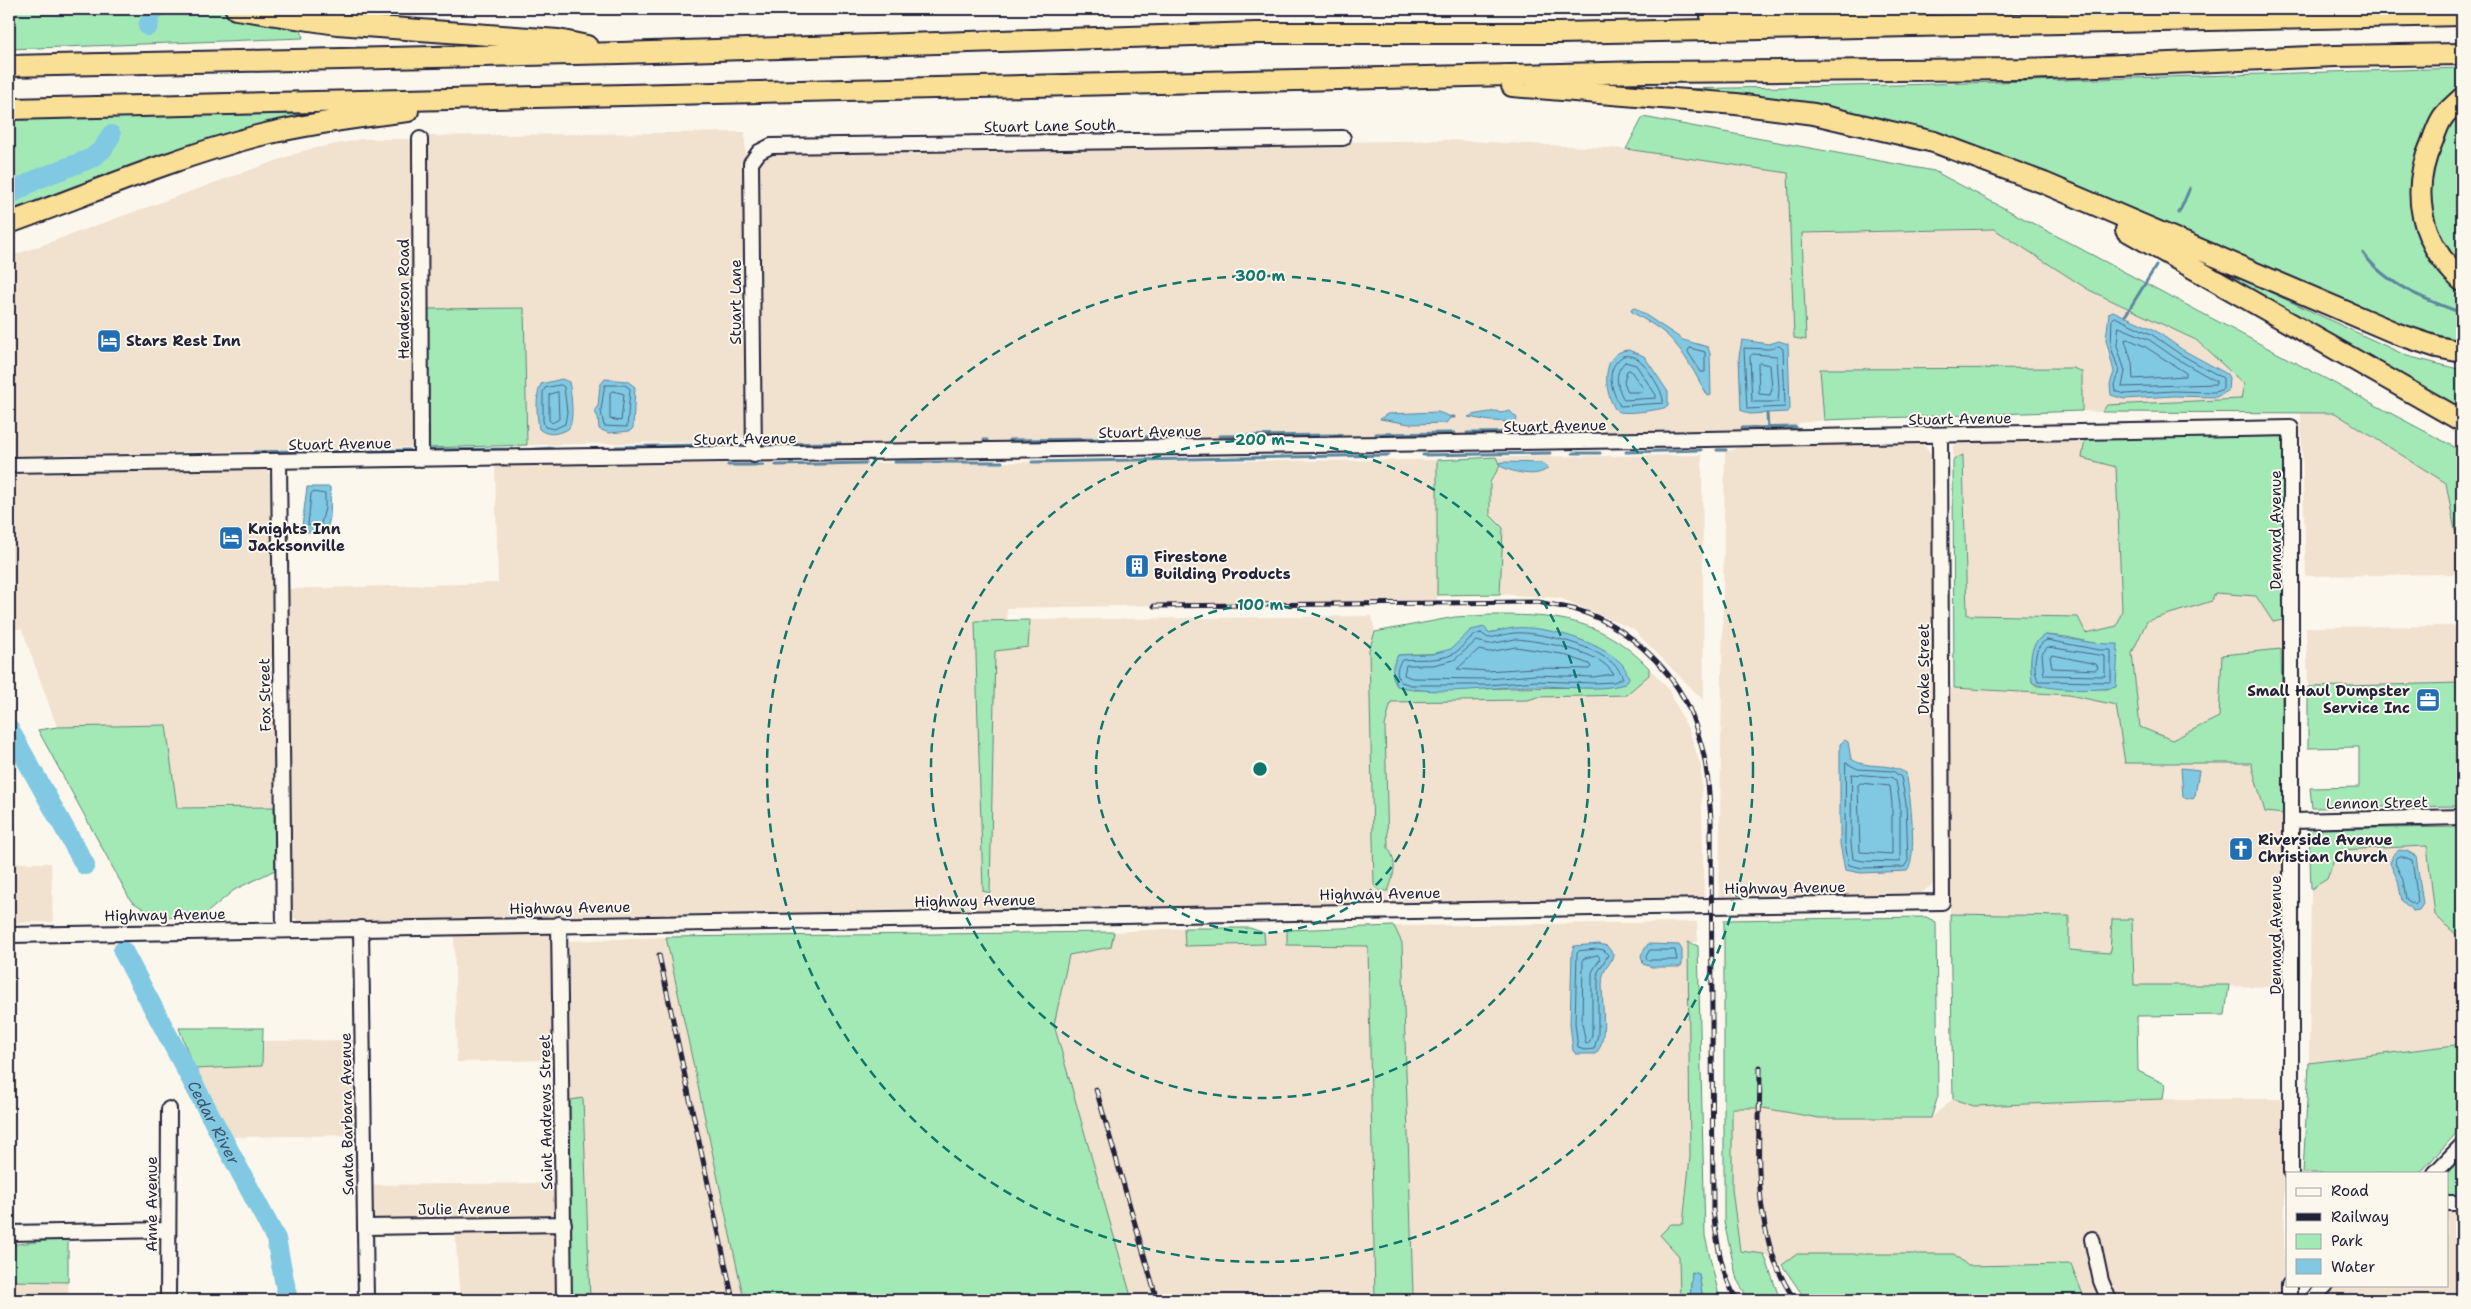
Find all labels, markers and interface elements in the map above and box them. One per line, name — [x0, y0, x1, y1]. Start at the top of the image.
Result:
street label: Stuart Lane South — [984, 115, 1116, 137]
street label: Henderson Road — [394, 238, 414, 359]
street label: Stuart Lane — [726, 259, 746, 345]
text: 300 m — [1235, 266, 1285, 286]
hotel icon: Stars Rest Inn — [96, 328, 122, 354]
place label: Stars Rest Inn — [126, 331, 241, 351]
street label: Stuart Avenue — [1908, 408, 2012, 430]
street label: Stuart Avenue — [1503, 415, 1607, 437]
street label: Stuart Avenue — [1098, 421, 1202, 443]
street label: Stuart Avenue — [693, 428, 797, 450]
text: 200 m — [1235, 430, 1285, 450]
street label: Stuart Avenue — [288, 433, 392, 455]
street label: Dennard Avenue — [2266, 470, 2286, 590]
place label: Knights Inn Jacksonville — [248, 519, 345, 556]
hotel icon: Knights Inn Jacksonville — [218, 525, 244, 551]
place label: Firestone Building Products — [1154, 547, 1291, 584]
building icon: Firestone Building Products — [1124, 553, 1150, 579]
text: 100 m — [1237, 595, 1283, 615]
street label: Drake Street — [1914, 623, 1934, 715]
street label: Fox Street — [254, 658, 276, 732]
place label: Small Haul Dumpster Service Inc — [2247, 681, 2410, 718]
office icon: Small Haul Dumpster Service Inc — [2415, 687, 2441, 713]
centre of rings — [1251, 760, 1269, 778]
street label: Lennon Street — [2326, 792, 2428, 814]
place label: Riverside Avenue Christian Church — [2258, 830, 2393, 867]
church icon: Riverside Avenue Christian Church — [2228, 836, 2254, 862]
street label: Dennard Avenue — [2266, 875, 2286, 995]
street label: Highway Avenue — [1724, 877, 1846, 899]
street label: Highway Avenue — [1319, 883, 1441, 905]
street label: Highway Avenue — [914, 890, 1036, 912]
street label: Highway Avenue — [509, 897, 631, 919]
street label: Highway Avenue — [104, 904, 226, 926]
street label: Santa Barbara Avenue — [336, 1032, 358, 1196]
street label: Saint Andrews Street — [535, 1034, 557, 1190]
water label: Cedar River — [183, 1077, 245, 1169]
street label: Anne Avenue — [142, 1156, 162, 1252]
legend — [2286, 1172, 2448, 1286]
text: Road — [2331, 1181, 2369, 1201]
street label: Julie Avenue — [418, 1198, 510, 1220]
text: Railway — [2331, 1207, 2389, 1227]
text: Park — [2331, 1231, 2363, 1251]
text: Water — [2331, 1257, 2375, 1277]

